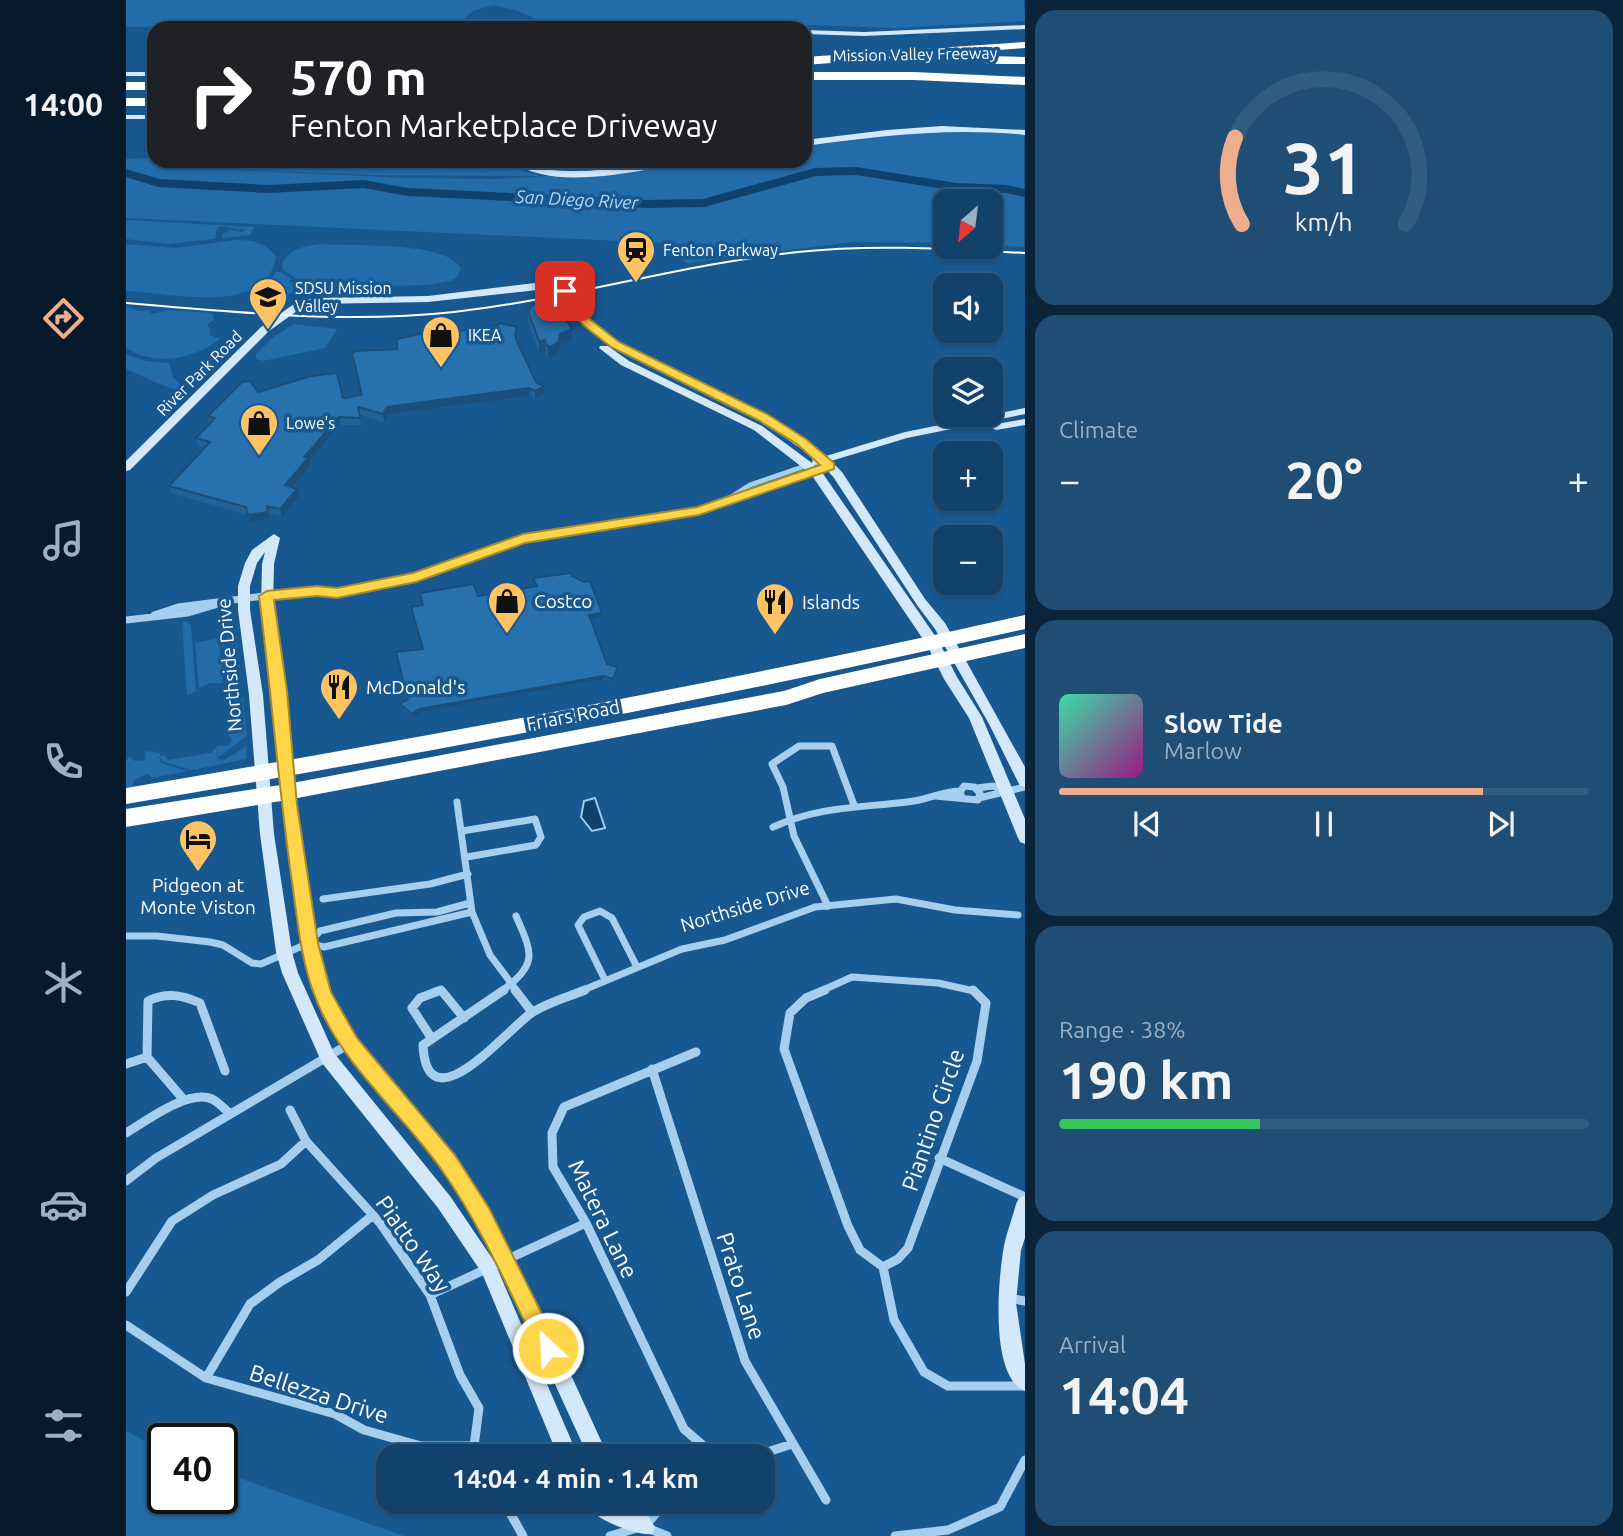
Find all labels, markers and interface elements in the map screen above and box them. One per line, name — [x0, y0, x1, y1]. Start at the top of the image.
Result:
street label: Mission Valley Freeway — [833, 44, 998, 64]
icon: right — [175, 49, 266, 140]
text: 570 m — [290, 49, 427, 104]
text: 14:00 — [23, 86, 103, 122]
text: Fenton Marketplace Driveway — [290, 107, 718, 143]
text: 31 — [1283, 126, 1365, 208]
water label: San Diego River — [514, 186, 640, 212]
north arrow — [933, 189, 1003, 259]
map controls — [933, 189, 1003, 595]
text: km/h — [1295, 207, 1353, 235]
station icon: Fenton Parkway — [615, 229, 657, 284]
place label: Fenton Parkway — [663, 241, 778, 259]
pin — [535, 261, 595, 321]
icon: arrive — [546, 272, 584, 310]
button: sound — [933, 273, 1003, 343]
school or university icon: SDSU Mission Valley — [247, 276, 289, 331]
place label: SDSU Mission Valley — [295, 279, 392, 315]
icon: directions — [39, 294, 88, 343]
shop icon: IKEA — [420, 314, 462, 369]
place label: IKEA — [468, 326, 502, 344]
street label: River Park Road — [153, 327, 245, 419]
button: layers — [933, 357, 1003, 427]
shop icon: Lowe's — [238, 402, 280, 457]
place label: Lowe's — [286, 414, 335, 432]
text: Climate — [1059, 417, 1138, 442]
button: + — [933, 441, 1003, 511]
text: 20° — [1285, 451, 1363, 509]
text: − — [1059, 459, 1080, 501]
text: + — [1568, 459, 1589, 501]
icon: music — [39, 516, 88, 565]
button: − — [933, 525, 1003, 595]
shop icon: Costco — [486, 580, 528, 635]
restaurant icon: Islands — [754, 581, 796, 636]
place label: Costco — [534, 590, 592, 612]
place label: Islands — [802, 591, 860, 613]
street label: Northside Drive — [212, 597, 246, 733]
restaurant icon: McDonald's — [318, 666, 360, 721]
place label: McDonald's — [366, 676, 465, 698]
street label: Friars Road — [524, 695, 622, 735]
text: Slow Tide — [1164, 709, 1283, 738]
icon: phone — [39, 737, 88, 786]
text: Marlow — [1164, 738, 1242, 763]
icon: previous — [1128, 805, 1166, 843]
icon: pause — [1305, 805, 1343, 843]
icon: next — [1482, 805, 1520, 843]
hotel icon: Pidgeon at Monte Viston — [177, 818, 219, 873]
place label: Pidgeon at Monte Viston — [140, 874, 256, 918]
street label: Northside Drive — [678, 876, 812, 936]
icon: climate — [39, 958, 88, 1007]
text: Range · 38% — [1059, 1017, 1186, 1042]
street label: Piantino Circle — [897, 1046, 969, 1194]
text: 190 km — [1059, 1051, 1233, 1109]
street label: Matera Lane — [564, 1155, 643, 1282]
icon: car — [39, 1180, 88, 1229]
street label: Piatto Way — [371, 1191, 456, 1297]
street label: Prato Lane — [712, 1229, 771, 1343]
position arrow — [511, 1311, 585, 1385]
text: Arrival — [1059, 1332, 1126, 1357]
street label: Bellezza Drive — [247, 1359, 392, 1428]
text: 14:04 — [1059, 1366, 1189, 1424]
icon: filters — [39, 1401, 88, 1450]
speed limit sign: 40 — [147, 1423, 238, 1514]
text: 14:04 · 4 min · 1.4 km — [452, 1464, 699, 1493]

